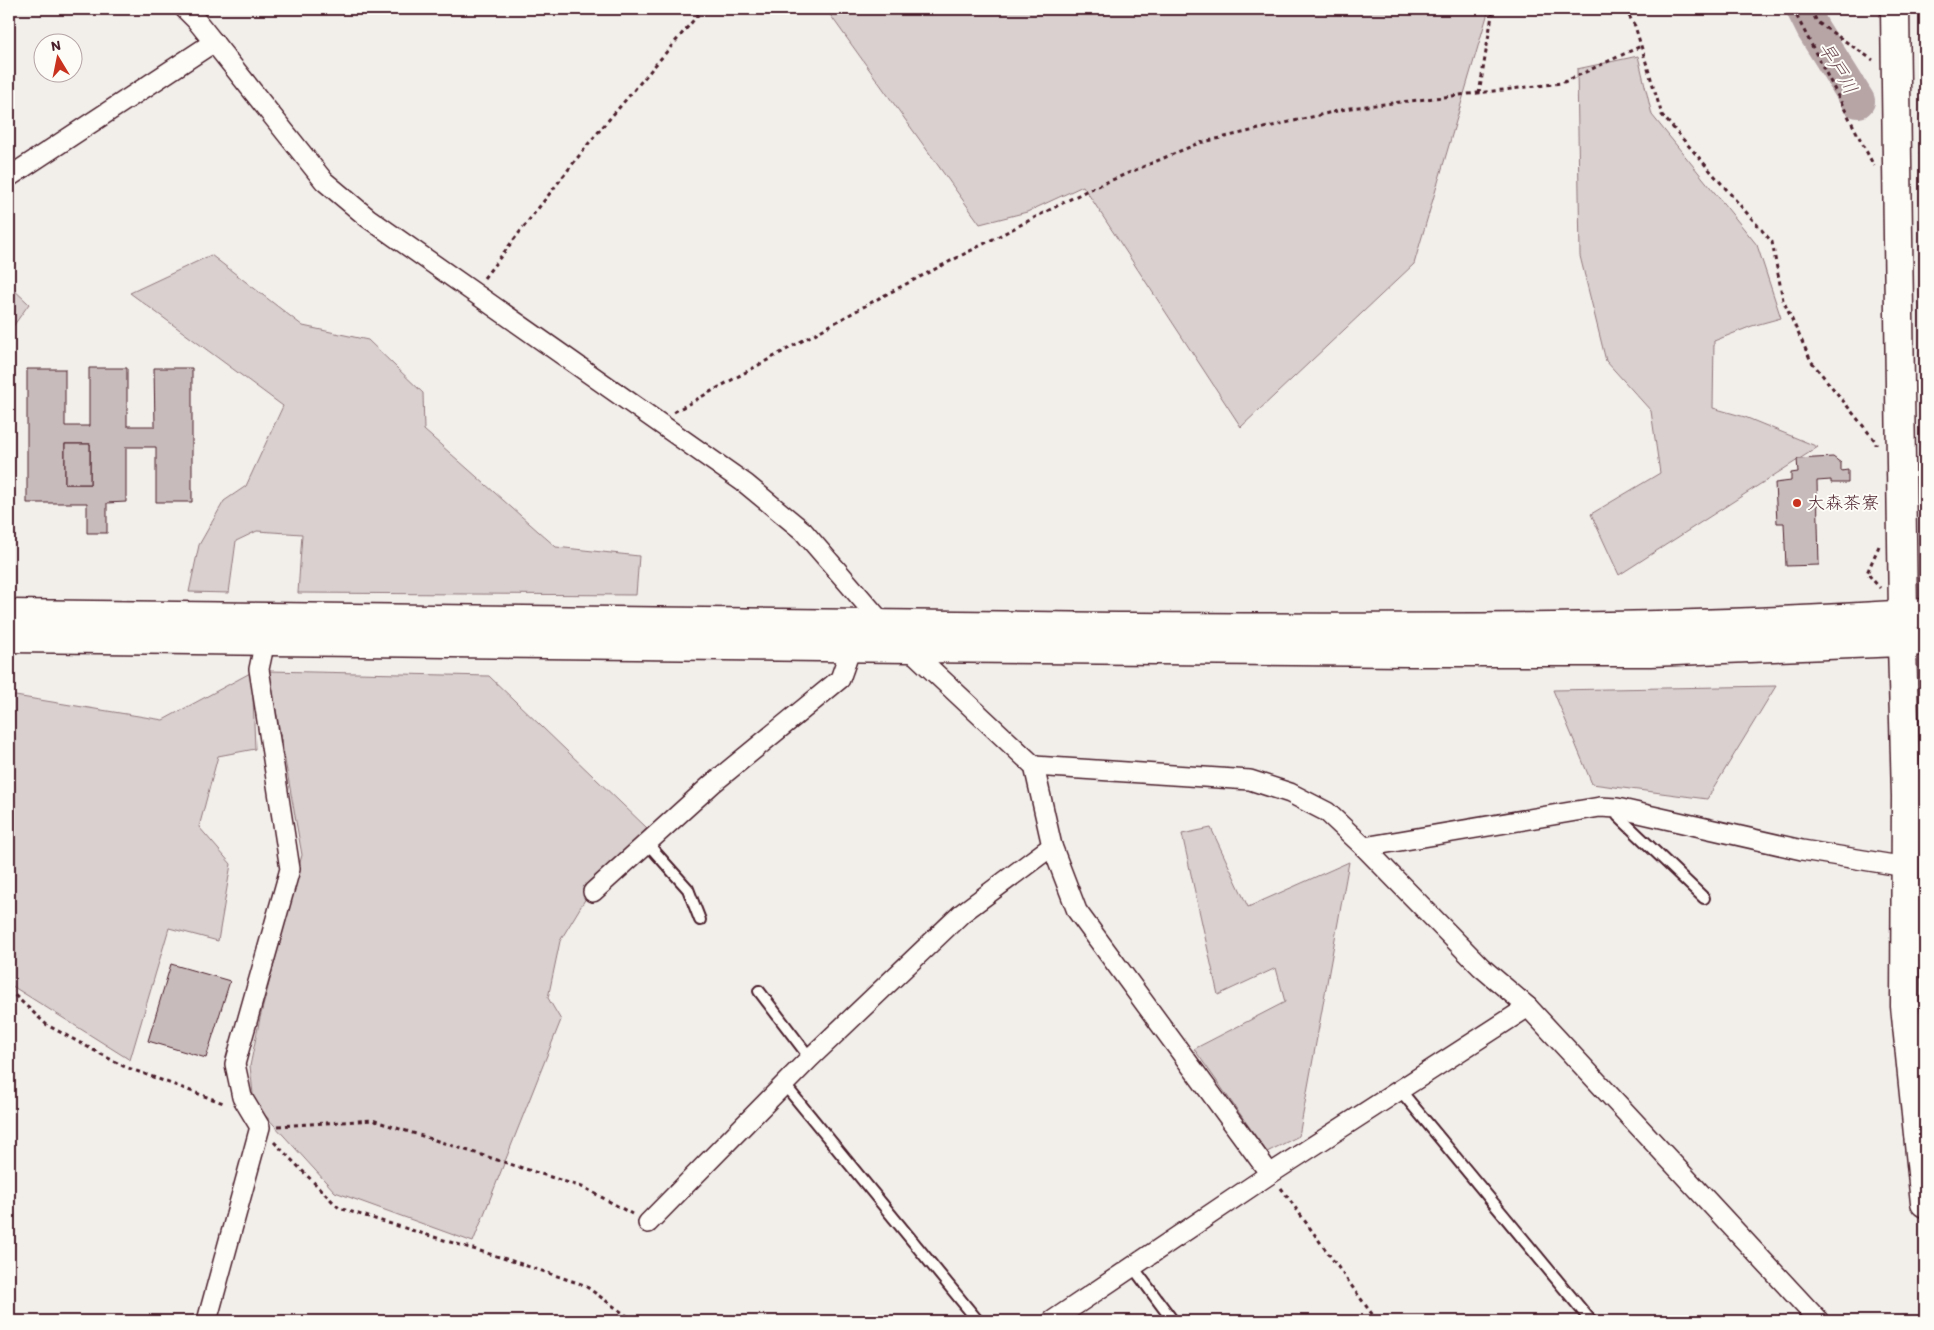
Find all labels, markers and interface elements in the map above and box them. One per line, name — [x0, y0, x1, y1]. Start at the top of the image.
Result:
north arrow — [32, 32, 82, 82]
text: N — [50, 36, 62, 55]
water label: 早戸川 — [1813, 38, 1863, 98]
place label: 大森茶寮 — [1807, 492, 1879, 514]
marker: 大森茶寮 — [1791, 497, 1803, 509]

